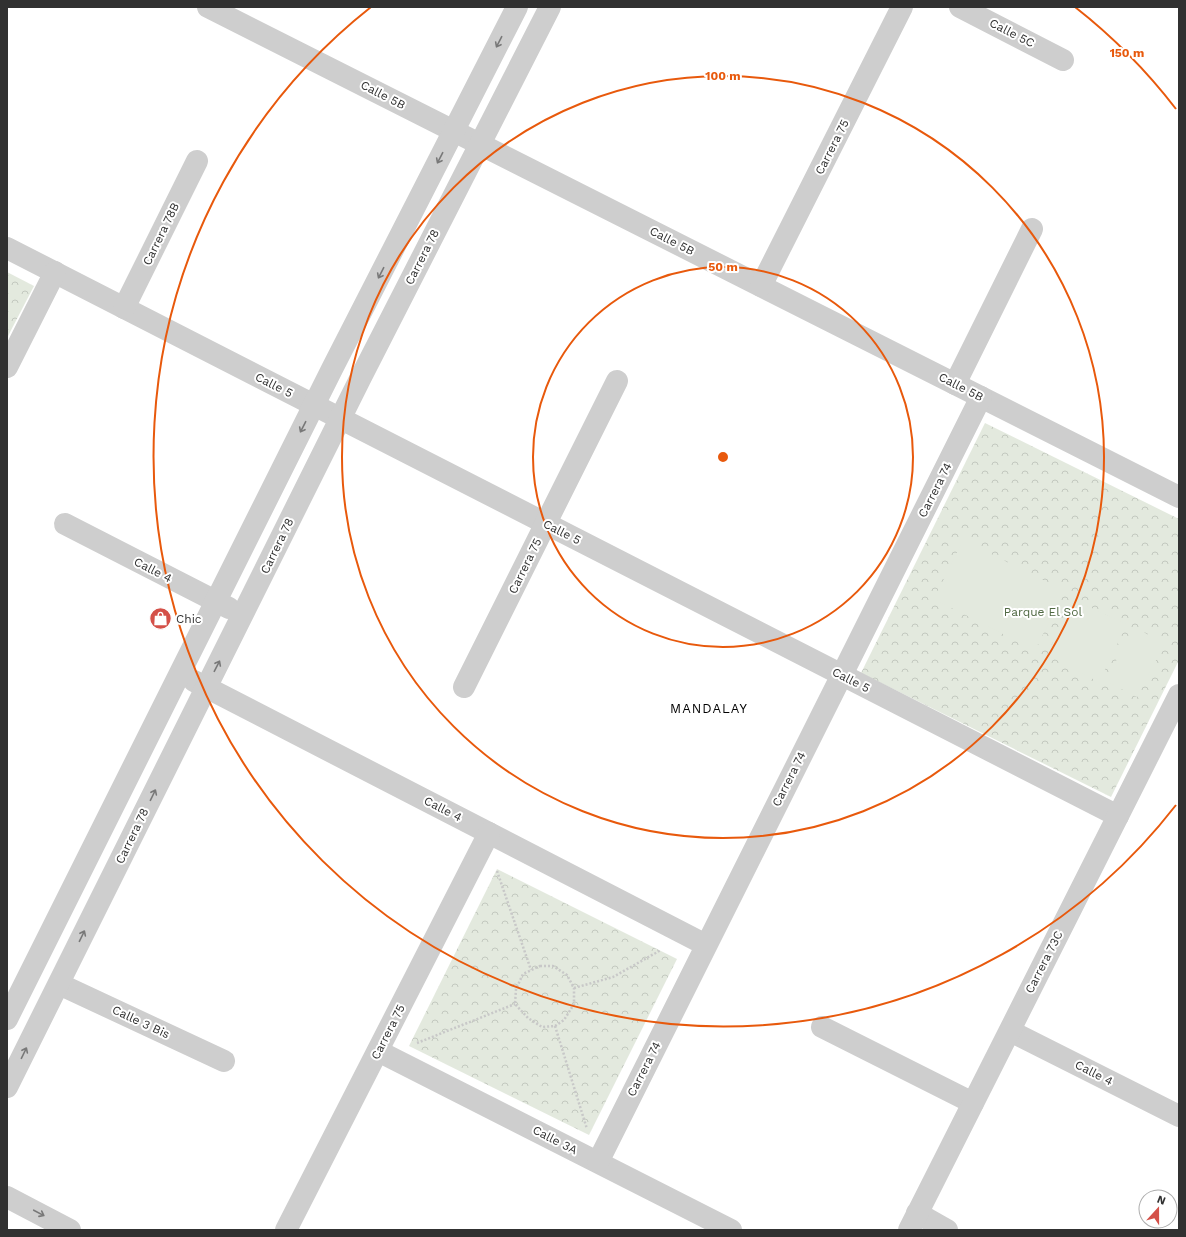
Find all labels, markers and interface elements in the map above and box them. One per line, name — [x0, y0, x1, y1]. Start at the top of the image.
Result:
street label: Calle 5C — [987, 16, 1037, 50]
one-way arrow — [495, 36, 502, 48]
text: 150 m — [1110, 46, 1144, 60]
text: 100 m — [705, 69, 741, 83]
street label: Calle 5B — [358, 78, 408, 112]
street label: Carrera 75 — [812, 117, 852, 177]
one-way arrow — [436, 151, 443, 163]
street label: Carrera 78B — [140, 200, 182, 268]
street label: Calle 5B — [647, 224, 697, 258]
street label: Carrera 78 — [402, 227, 442, 287]
text: 50 m — [708, 260, 738, 274]
one-way arrow — [377, 267, 384, 279]
street label: Calle 5 — [253, 370, 295, 400]
street label: Calle 5B — [936, 370, 986, 404]
one-way arrow — [299, 421, 307, 433]
centre of rings — [716, 450, 730, 464]
street label: Carrera 74 — [915, 460, 955, 520]
street label: Carrera 78 — [257, 516, 297, 576]
street label: Calle 5 — [541, 517, 583, 547]
street label: Carrera 75 — [506, 536, 544, 596]
street label: Calle 4 — [132, 555, 174, 585]
park label: Parque El Sol — [1004, 605, 1082, 619]
shop icon: Chic — [148, 606, 174, 632]
place label: Chic — [176, 612, 202, 626]
one-way arrow — [214, 660, 221, 672]
street label: Calle 5 — [830, 665, 872, 695]
district label: MANDALAY — [670, 701, 748, 716]
street label: Carrera 74 — [769, 749, 809, 809]
one-way arrow — [150, 789, 157, 801]
street label: Calle 4 — [422, 794, 464, 824]
street label: Carrera 78 — [112, 806, 152, 866]
street label: Carrera 73C — [1022, 928, 1066, 996]
one-way arrow — [79, 930, 87, 942]
street label: Carrera 75 — [368, 1002, 408, 1062]
street label: Calle 3 Bis — [110, 1003, 172, 1041]
street label: Carrera 74 — [624, 1039, 664, 1099]
one-way arrow — [21, 1047, 29, 1059]
street label: Calle 4 — [1073, 1058, 1115, 1088]
street label: Calle 3A — [530, 1123, 580, 1157]
north arrow — [1138, 1189, 1178, 1229]
text: N — [1155, 1193, 1168, 1208]
one-way arrow — [32, 1210, 44, 1218]

